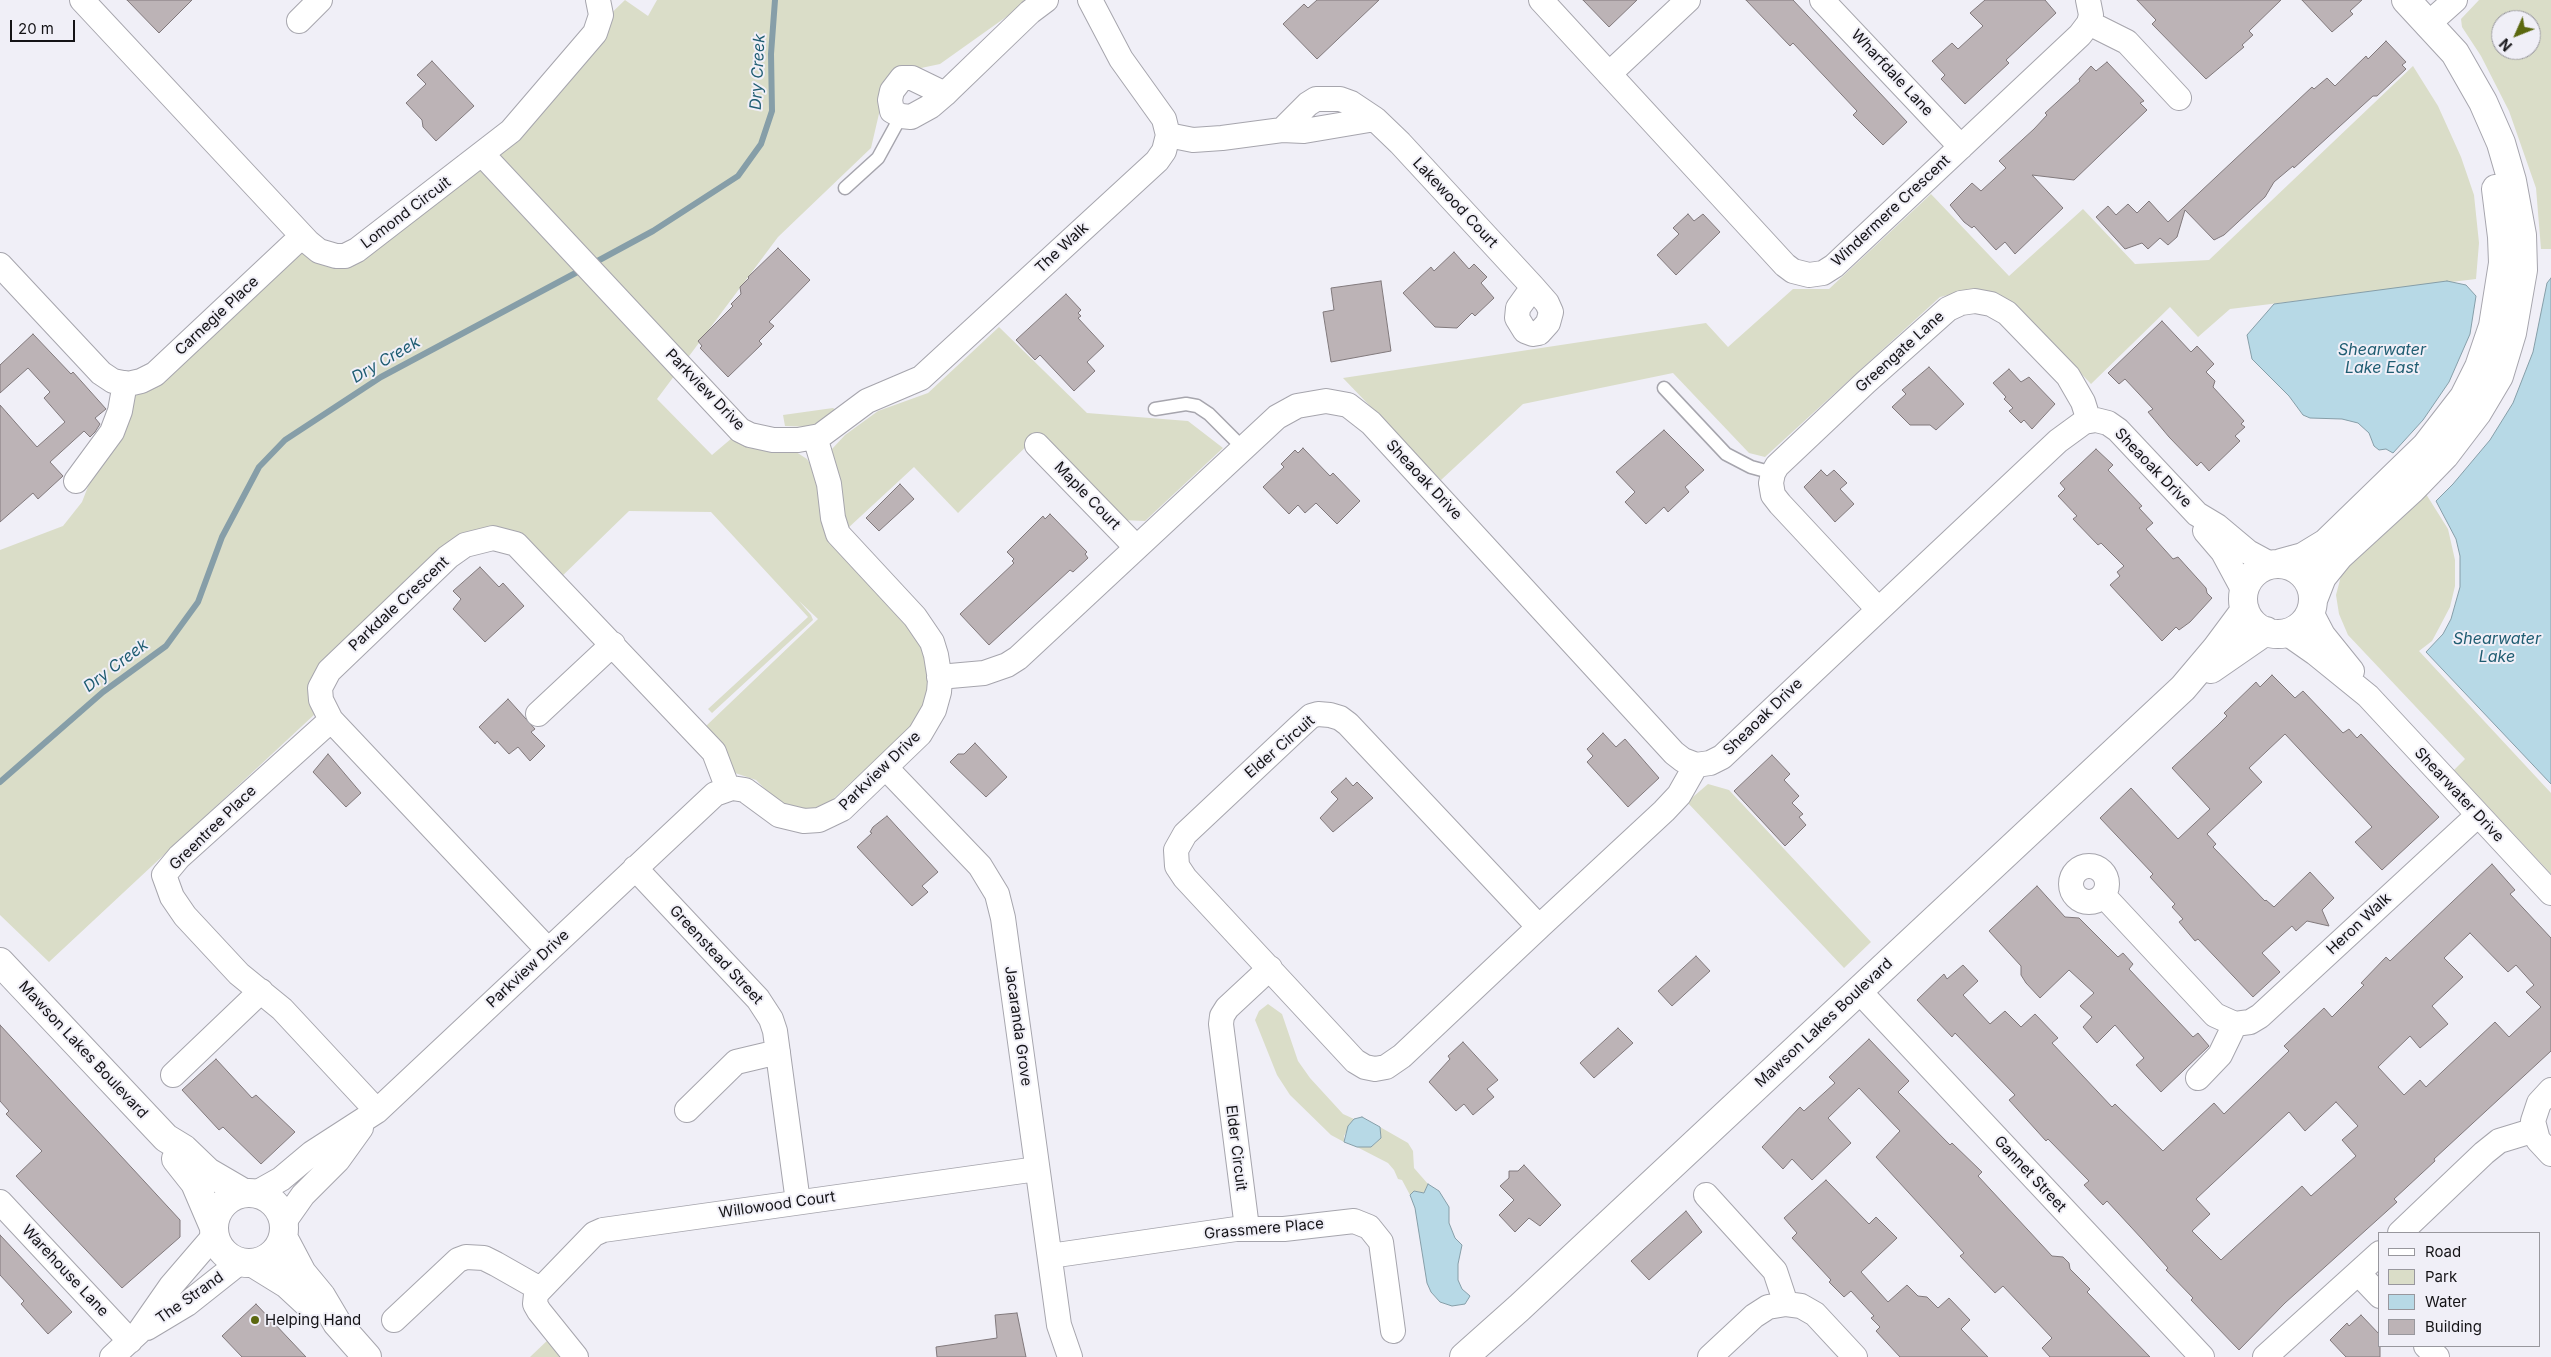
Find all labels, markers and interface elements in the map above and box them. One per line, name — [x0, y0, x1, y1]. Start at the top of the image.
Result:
scale bar — [12, 10, 78, 42]
north arrow — [2491, 10, 2541, 60]
text: 20 m — [18, 19, 54, 38]
street label: Wharfdale Lane — [1847, 26, 1937, 120]
water label: Dry Creek — [746, 34, 770, 110]
text: N — [2496, 35, 2515, 55]
street label: Windermere Crescent — [1828, 151, 1954, 271]
street label: Lakewood Court — [1409, 154, 1501, 252]
street label: Lomond Circuit — [358, 173, 454, 253]
street label: The Walk — [1032, 219, 1092, 277]
street label: Carnegie Place — [172, 273, 262, 359]
street label: Greengate Lane — [1852, 308, 1948, 396]
water label: Dry Creek — [348, 333, 424, 387]
water label: Shearwater Lake East — [2338, 340, 2426, 378]
street label: Parkview Drive — [662, 345, 748, 435]
street label: Sheaoak Drive — [2111, 425, 2195, 511]
street label: Sheaoak Drive — [1382, 436, 1466, 524]
street label: Maple Court — [1050, 458, 1124, 534]
street label: Parkdale Crescent — [345, 553, 453, 655]
water label: Shearwater Lake — [2453, 629, 2541, 667]
water label: Dry Creek — [80, 635, 152, 697]
street label: Sheaoak Drive — [1720, 675, 1806, 759]
street label: Elder Circuit — [1241, 712, 1319, 782]
street label: Parkview Drive — [835, 728, 925, 814]
street label: Shearwater Drive — [2411, 744, 2507, 846]
street label: Greentree Place — [166, 782, 260, 874]
street label: Heron Walk — [2323, 890, 2395, 958]
street label: Greenstead Street — [666, 902, 766, 1008]
street label: Parkview Drive — [483, 926, 573, 1012]
street label: Mawson Lakes Boulevard — [1752, 955, 1896, 1091]
street label: Jacaranda Grove — [1001, 965, 1035, 1087]
street label: Mawson Lakes Boulevard — [15, 978, 151, 1122]
street label: Elder Circuit — [1222, 1104, 1250, 1192]
street label: Gannet Street — [1990, 1132, 2070, 1216]
street label: Willowood Court — [718, 1188, 836, 1222]
street label: Grassmere Place — [1203, 1215, 1325, 1243]
street label: Warehouse Lane — [18, 1221, 112, 1321]
legend — [2378, 1232, 2541, 1347]
text: Road — [2425, 1242, 2461, 1261]
text: Park — [2425, 1267, 2457, 1286]
street label: The Strand — [153, 1268, 227, 1328]
text: Water — [2425, 1292, 2467, 1311]
place label: Helping Hand — [265, 1311, 361, 1329]
marker: Helping Hand — [249, 1314, 261, 1326]
text: Building — [2425, 1317, 2482, 1336]

